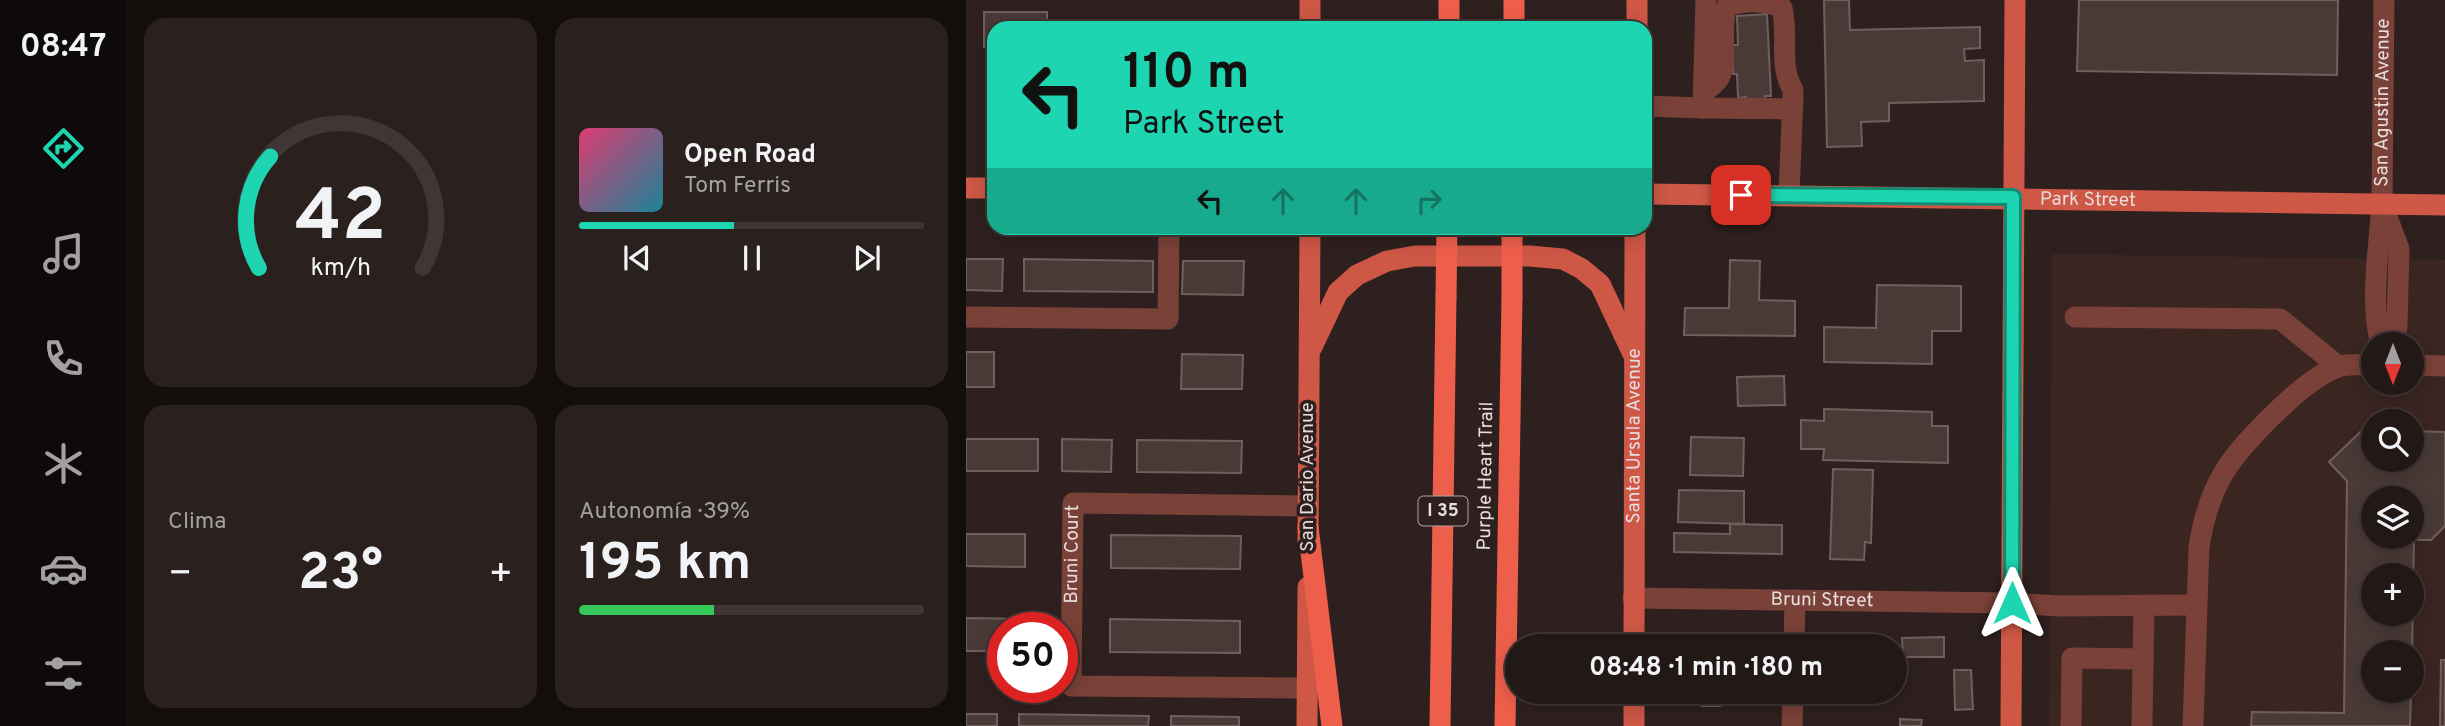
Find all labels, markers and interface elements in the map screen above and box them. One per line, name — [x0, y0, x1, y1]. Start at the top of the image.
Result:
street label: San Agustin Avenue — [2370, 18, 2396, 187]
text: 08:47 — [20, 28, 106, 68]
text: 110 m — [1123, 44, 1250, 106]
icon: left — [1008, 49, 1099, 140]
text: Park Street — [1123, 105, 1285, 145]
icon: directions — [39, 124, 88, 173]
text: Open Road — [684, 139, 816, 172]
pin — [1711, 165, 1771, 225]
text: Tom Ferris — [684, 172, 791, 201]
text: 42 — [295, 175, 386, 267]
icon: arrive — [1722, 176, 1760, 214]
icon: left — [1191, 182, 1229, 220]
icon: ahead — [1264, 182, 1302, 220]
icon: ahead — [1337, 182, 1375, 220]
icon: right — [1410, 182, 1448, 220]
street label: Park Street — [2040, 187, 2136, 213]
icon: music — [39, 229, 88, 278]
icon: previous — [618, 239, 656, 277]
icon: pause — [733, 239, 771, 277]
icon: next — [848, 239, 886, 277]
text: km/h — [310, 253, 371, 285]
north arrow — [2361, 332, 2424, 396]
map controls — [2361, 332, 2424, 703]
icon: phone — [39, 334, 88, 383]
street label: Santa Ursula Avenue — [1622, 348, 1647, 524]
street label: Purple Heart Trail — [1473, 401, 1499, 551]
street label: San Dario Avenue — [1296, 402, 1320, 552]
button: search — [2361, 409, 2424, 472]
icon: climate — [39, 439, 88, 488]
button: layers — [2361, 486, 2424, 549]
road number: I 35 — [1418, 496, 1468, 526]
text: Autonomía · 39% — [579, 498, 750, 527]
street label: Bruni Court — [1060, 504, 1085, 604]
text: Clima — [168, 508, 226, 537]
text: 195 km — [579, 532, 751, 598]
text: 23° — [298, 542, 383, 608]
icon: car — [39, 544, 88, 593]
text: − — [168, 551, 193, 600]
text: + — [488, 551, 513, 600]
button: + — [2361, 563, 2424, 626]
position arrow — [1975, 566, 2049, 640]
street label: Bruni Street — [1770, 588, 1874, 613]
speed limit sign: 50 — [987, 612, 1078, 703]
button: − — [2361, 640, 2424, 703]
icon: filters — [39, 649, 88, 698]
text: 08:48 · 1 min · 180 m — [1589, 652, 1823, 685]

